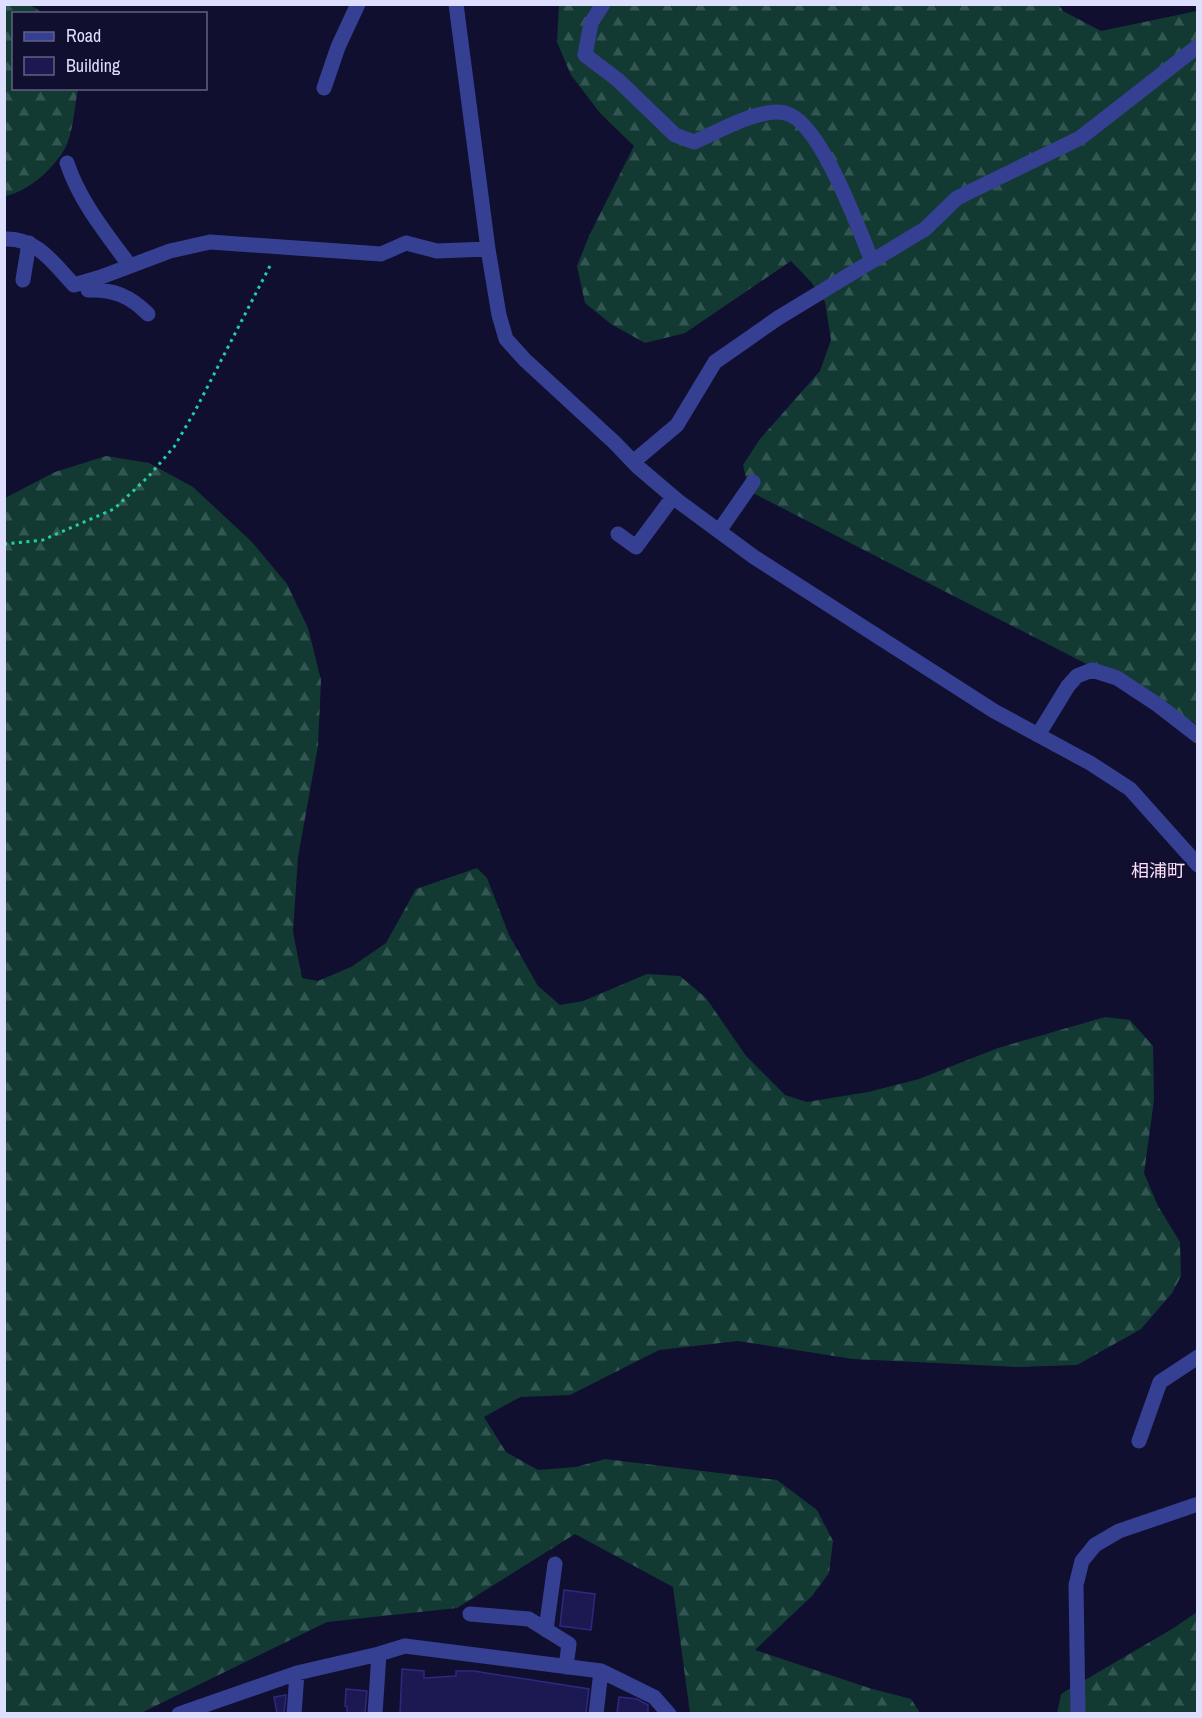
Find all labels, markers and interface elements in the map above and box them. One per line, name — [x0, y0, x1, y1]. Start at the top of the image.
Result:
legend — [12, 12, 207, 90]
text: Road — [66, 23, 101, 48]
text: Building — [66, 53, 121, 78]
district label: 相浦町 — [1131, 858, 1185, 883]

